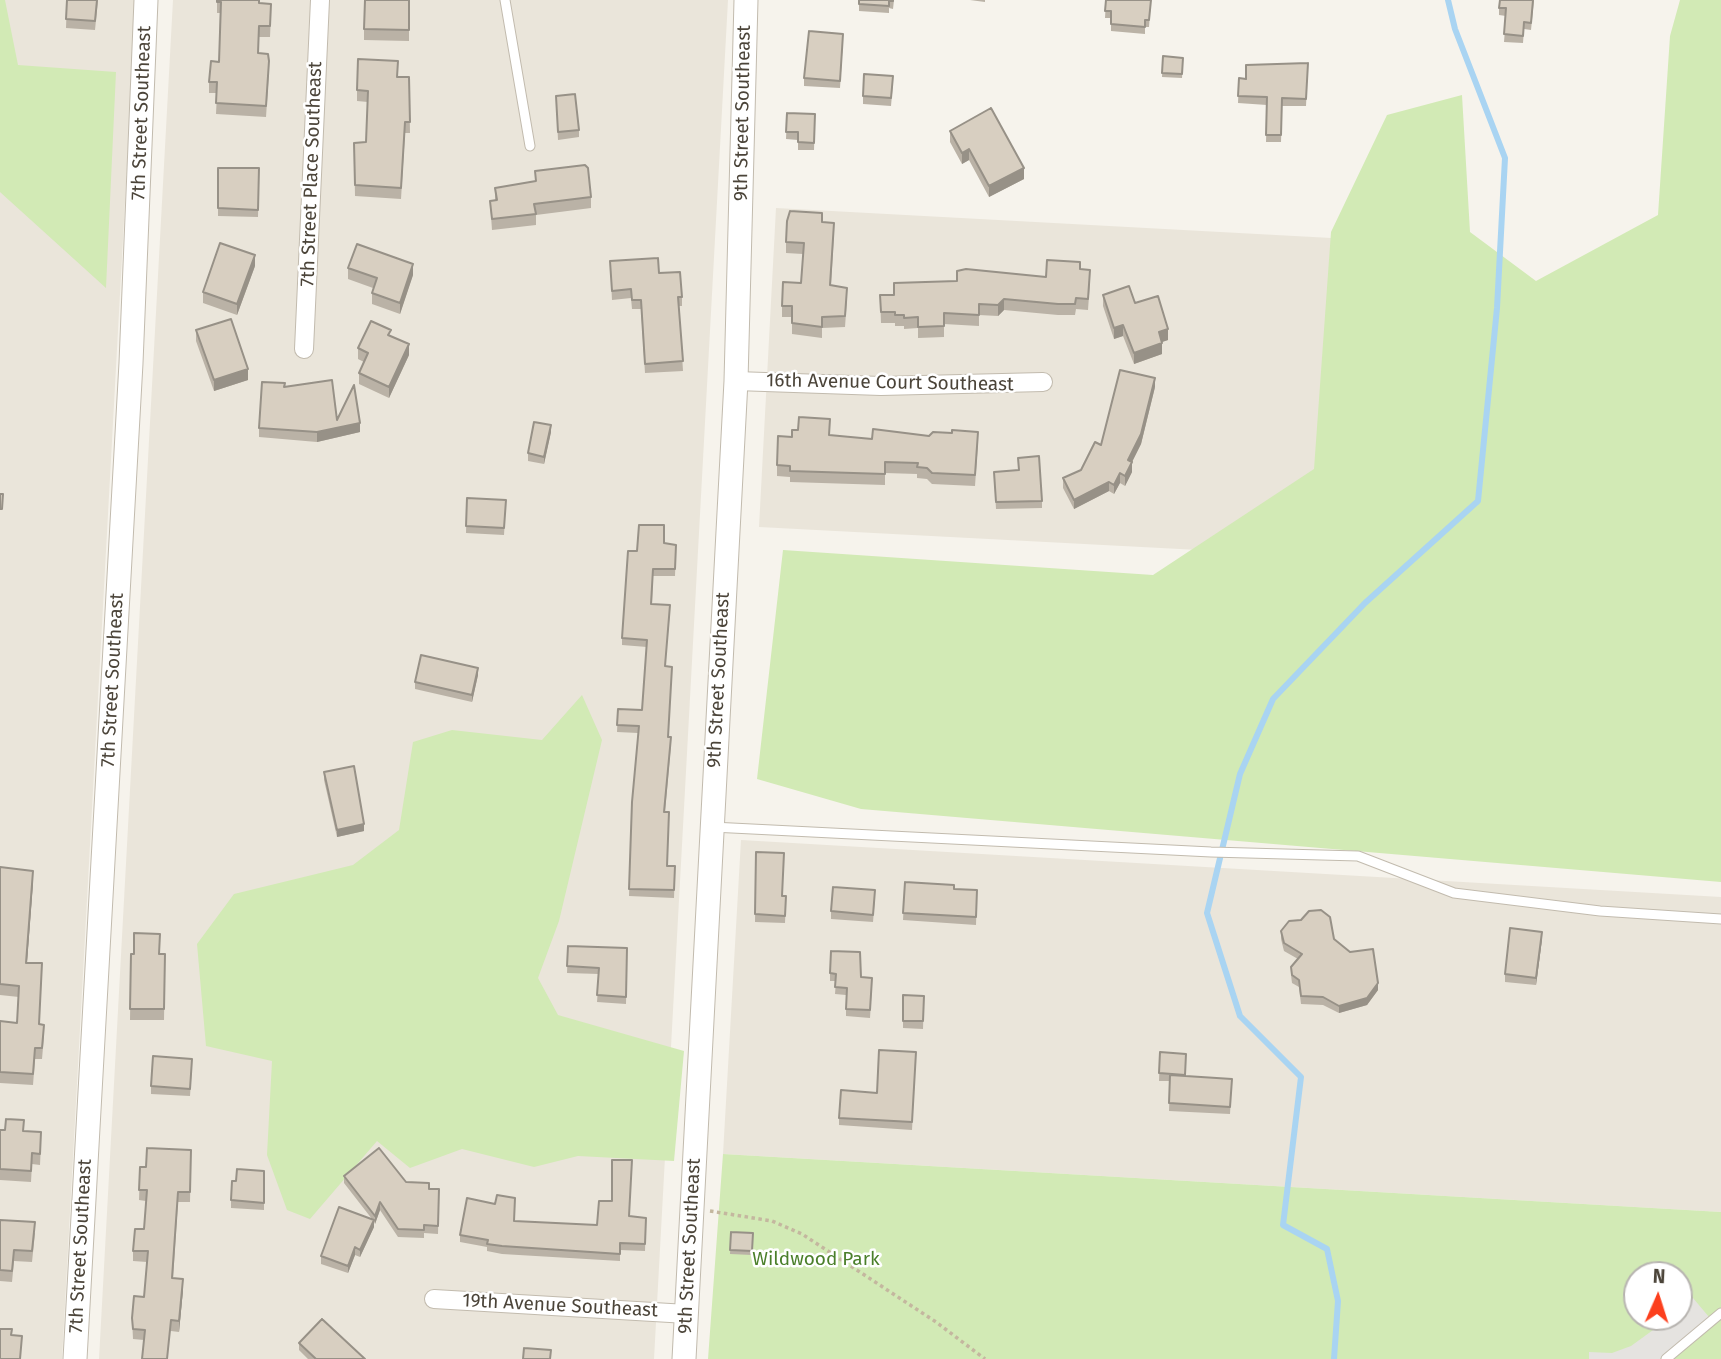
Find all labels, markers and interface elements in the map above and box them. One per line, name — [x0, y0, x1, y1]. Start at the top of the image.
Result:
street label: 7th Street Southeast — [128, 25, 156, 201]
street label: 9th Street Southeast — [730, 25, 756, 201]
street label: 7th Street Place Southeast — [297, 61, 327, 287]
street label: 16th Avenue Court Southeast — [766, 369, 1014, 397]
street label: 9th Street Southeast — [703, 591, 735, 769]
street label: 7th Street Southeast — [97, 592, 129, 768]
street label: 9th Street Southeast — [674, 1157, 706, 1335]
street label: 7th Street Southeast — [65, 1158, 97, 1334]
park label: Wildwood Park — [752, 1249, 880, 1271]
north arrow — [1623, 1261, 1693, 1331]
text: N — [1652, 1265, 1666, 1288]
street label: 19th Avenue Southeast — [462, 1289, 658, 1323]

